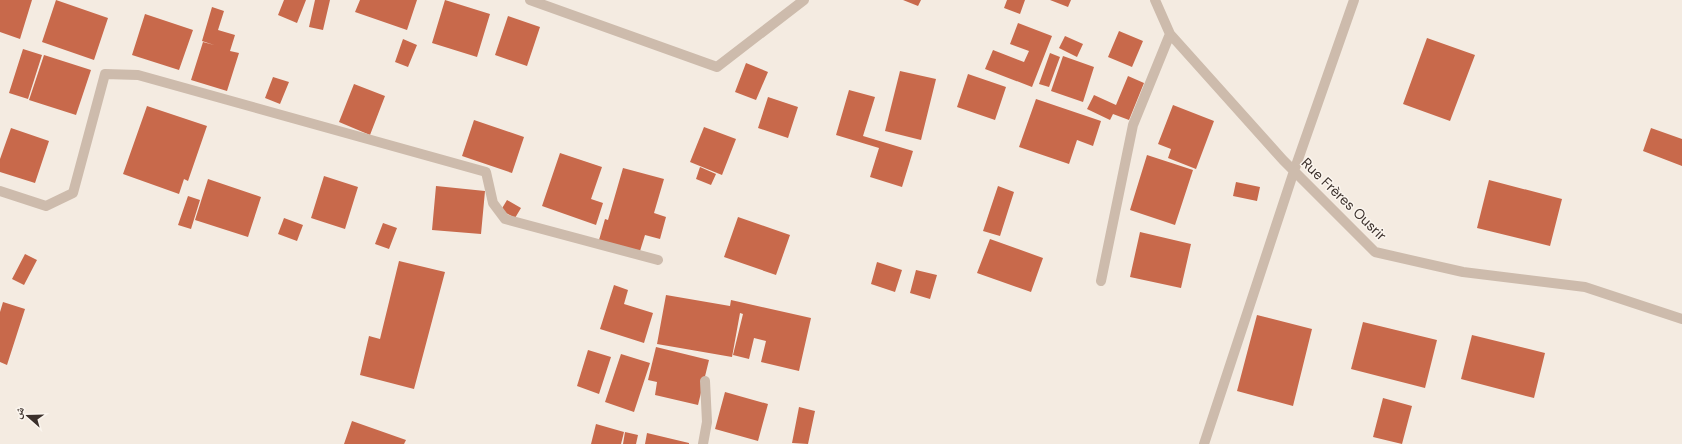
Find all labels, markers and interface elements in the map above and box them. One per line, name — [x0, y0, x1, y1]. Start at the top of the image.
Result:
street label: Rue Frères Ousrir — [1298, 154, 1390, 244]
north arrow — [8, 396, 48, 436]
text: ش — [10, 404, 28, 421]

